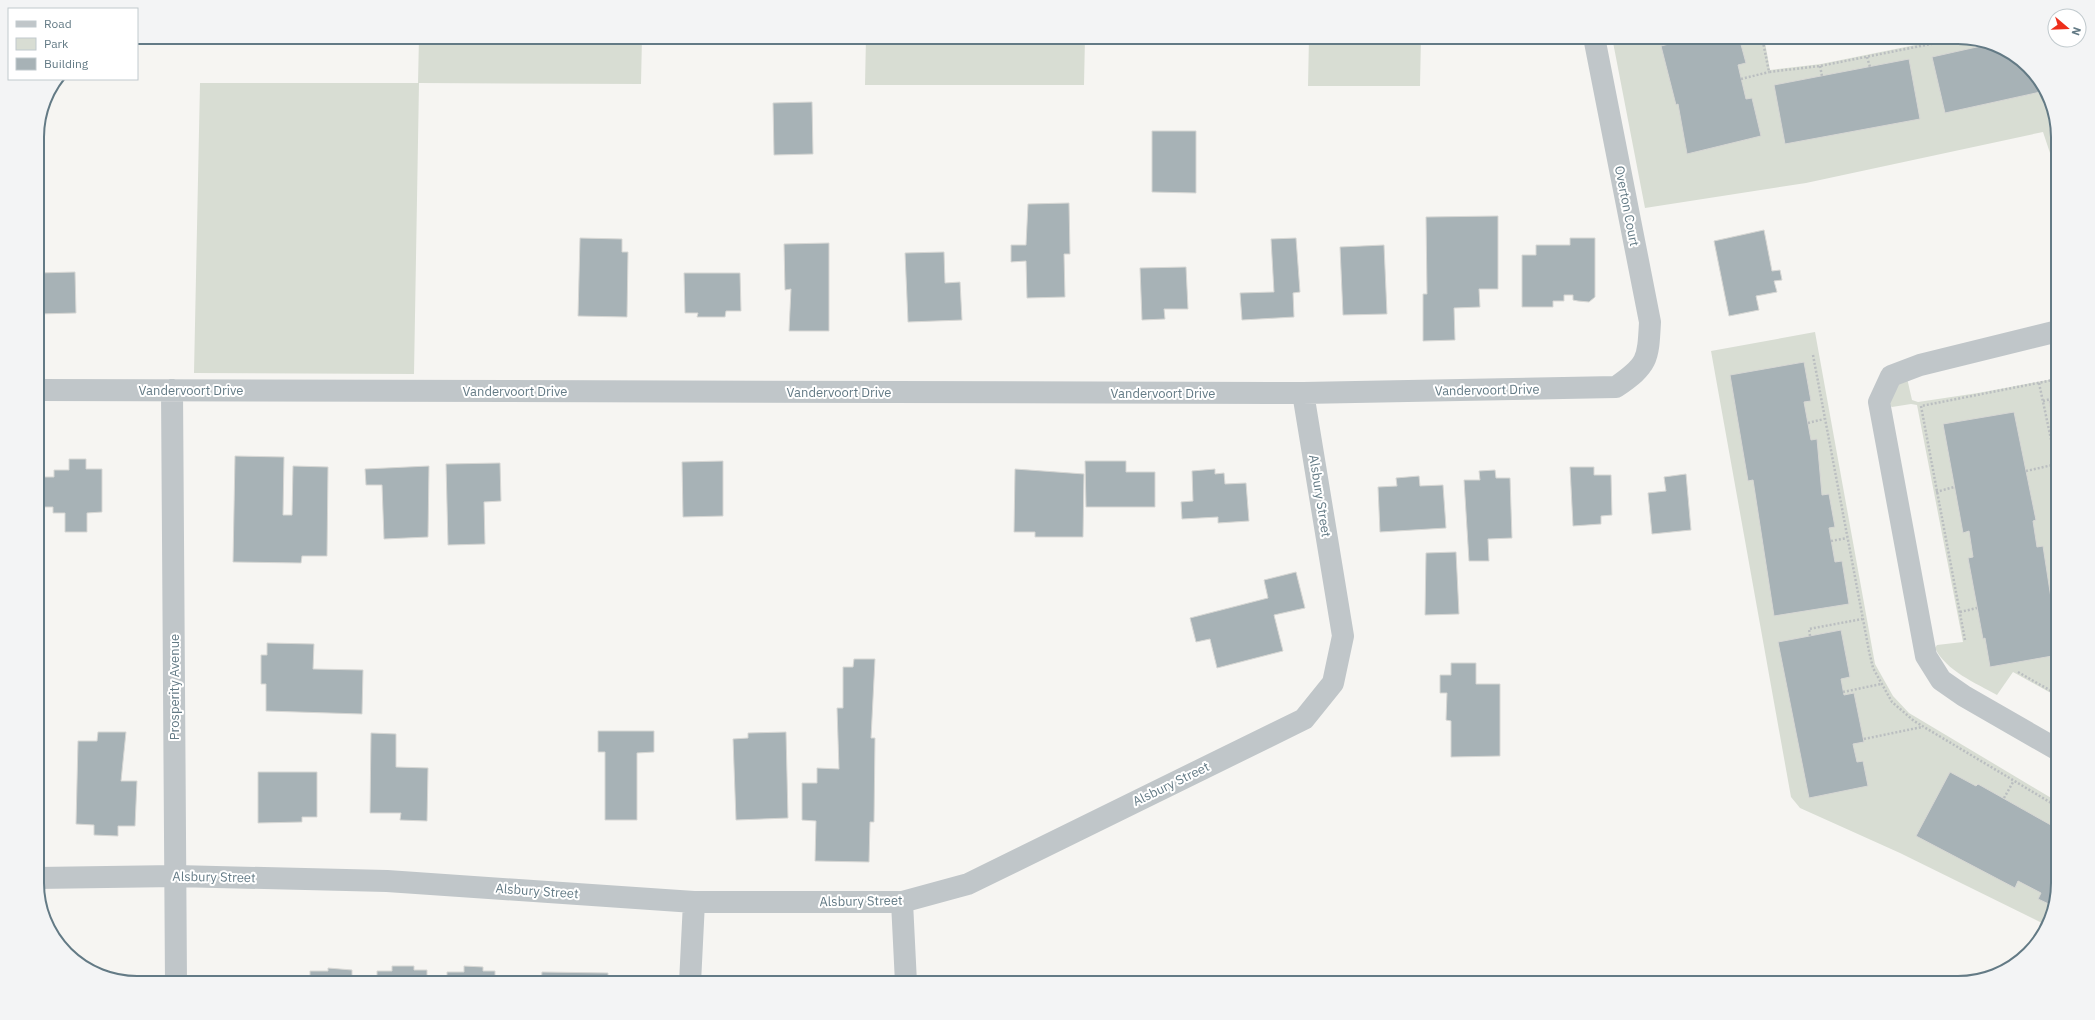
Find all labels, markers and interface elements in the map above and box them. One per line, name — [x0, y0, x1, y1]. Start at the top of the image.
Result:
legend — [8, 8, 138, 80]
north arrow — [2047, 8, 2087, 48]
text: Road — [44, 16, 72, 31]
text: N — [2069, 25, 2084, 37]
text: Park — [44, 36, 69, 51]
text: Building — [44, 56, 89, 71]
street label: Overton Court — [1611, 164, 1643, 248]
street label: Vandervoort Drive — [1434, 381, 1540, 399]
street label: Vandervoort Drive — [139, 382, 243, 399]
street label: Vandervoort Drive — [463, 383, 567, 400]
street label: Vandervoort Drive — [787, 384, 891, 401]
street label: Vandervoort Drive — [1111, 385, 1215, 402]
street label: Alsbury Street — [1305, 454, 1335, 538]
street label: Prosperity Avenue — [166, 634, 183, 740]
street label: Alsbury Street — [1130, 758, 1212, 810]
street label: Alsbury Street — [172, 868, 256, 886]
street label: Alsbury Street — [495, 880, 579, 902]
street label: Alsbury Street — [819, 892, 903, 910]

